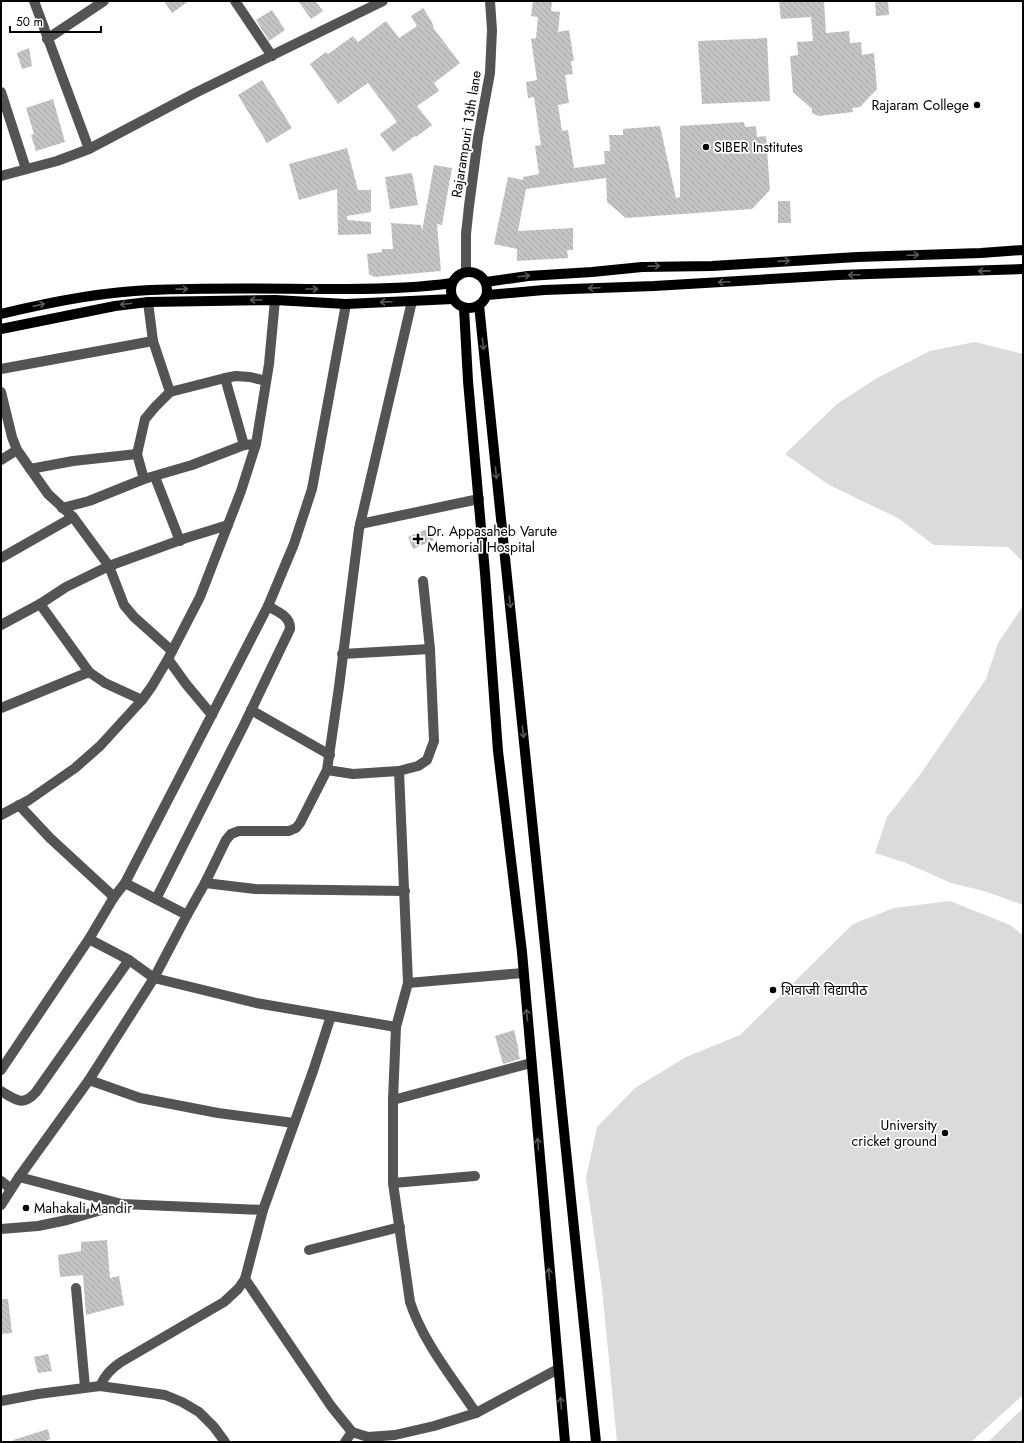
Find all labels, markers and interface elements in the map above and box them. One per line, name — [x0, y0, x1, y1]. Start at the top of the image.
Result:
scale bar — [10, 8, 101, 34]
text: 50 m — [16, 13, 43, 31]
street label: Rajarampuri 13th lane — [446, 69, 486, 199]
place label: Rajaram College — [871, 95, 969, 115]
marker: Rajaram College — [972, 100, 982, 110]
place label: SIBER Institutes — [714, 137, 803, 157]
marker: SIBER Institutes — [701, 142, 711, 152]
one-way arrow — [906, 251, 919, 259]
one-way arrow — [777, 258, 790, 265]
one-way arrow — [647, 263, 660, 270]
one-way arrow — [978, 267, 991, 275]
one-way arrow — [848, 271, 861, 278]
one-way arrow — [517, 273, 530, 280]
one-way arrow — [718, 278, 731, 285]
one-way arrow — [588, 284, 601, 291]
one-way arrow — [175, 285, 188, 293]
one-way arrow — [305, 285, 318, 293]
one-way arrow — [250, 296, 263, 304]
one-way arrow — [380, 299, 393, 306]
one-way arrow — [32, 301, 45, 308]
one-way arrow — [120, 301, 133, 308]
one-way arrow — [479, 337, 487, 350]
one-way arrow — [493, 466, 500, 479]
place label: Dr. Appasaheb Varute Memorial Hospital — [427, 521, 557, 557]
marker: Dr. Appasaheb Varute Memorial Hospital — [412, 533, 424, 545]
one-way arrow — [506, 595, 514, 608]
one-way arrow — [519, 725, 527, 738]
place label: शिवाजी विद्यापीठ — [781, 980, 868, 1000]
marker: शिवाजी विद्यापीठ — [768, 985, 778, 995]
one-way arrow — [523, 1009, 531, 1022]
place label: University cricket ground — [852, 1115, 938, 1151]
marker: University cricket ground — [940, 1128, 950, 1138]
one-way arrow — [534, 1138, 541, 1151]
place label: Mahakali Mandir — [34, 1198, 132, 1218]
marker: Mahakali Mandir — [21, 1203, 31, 1213]
one-way arrow — [546, 1268, 553, 1281]
one-way arrow — [557, 1397, 564, 1410]

